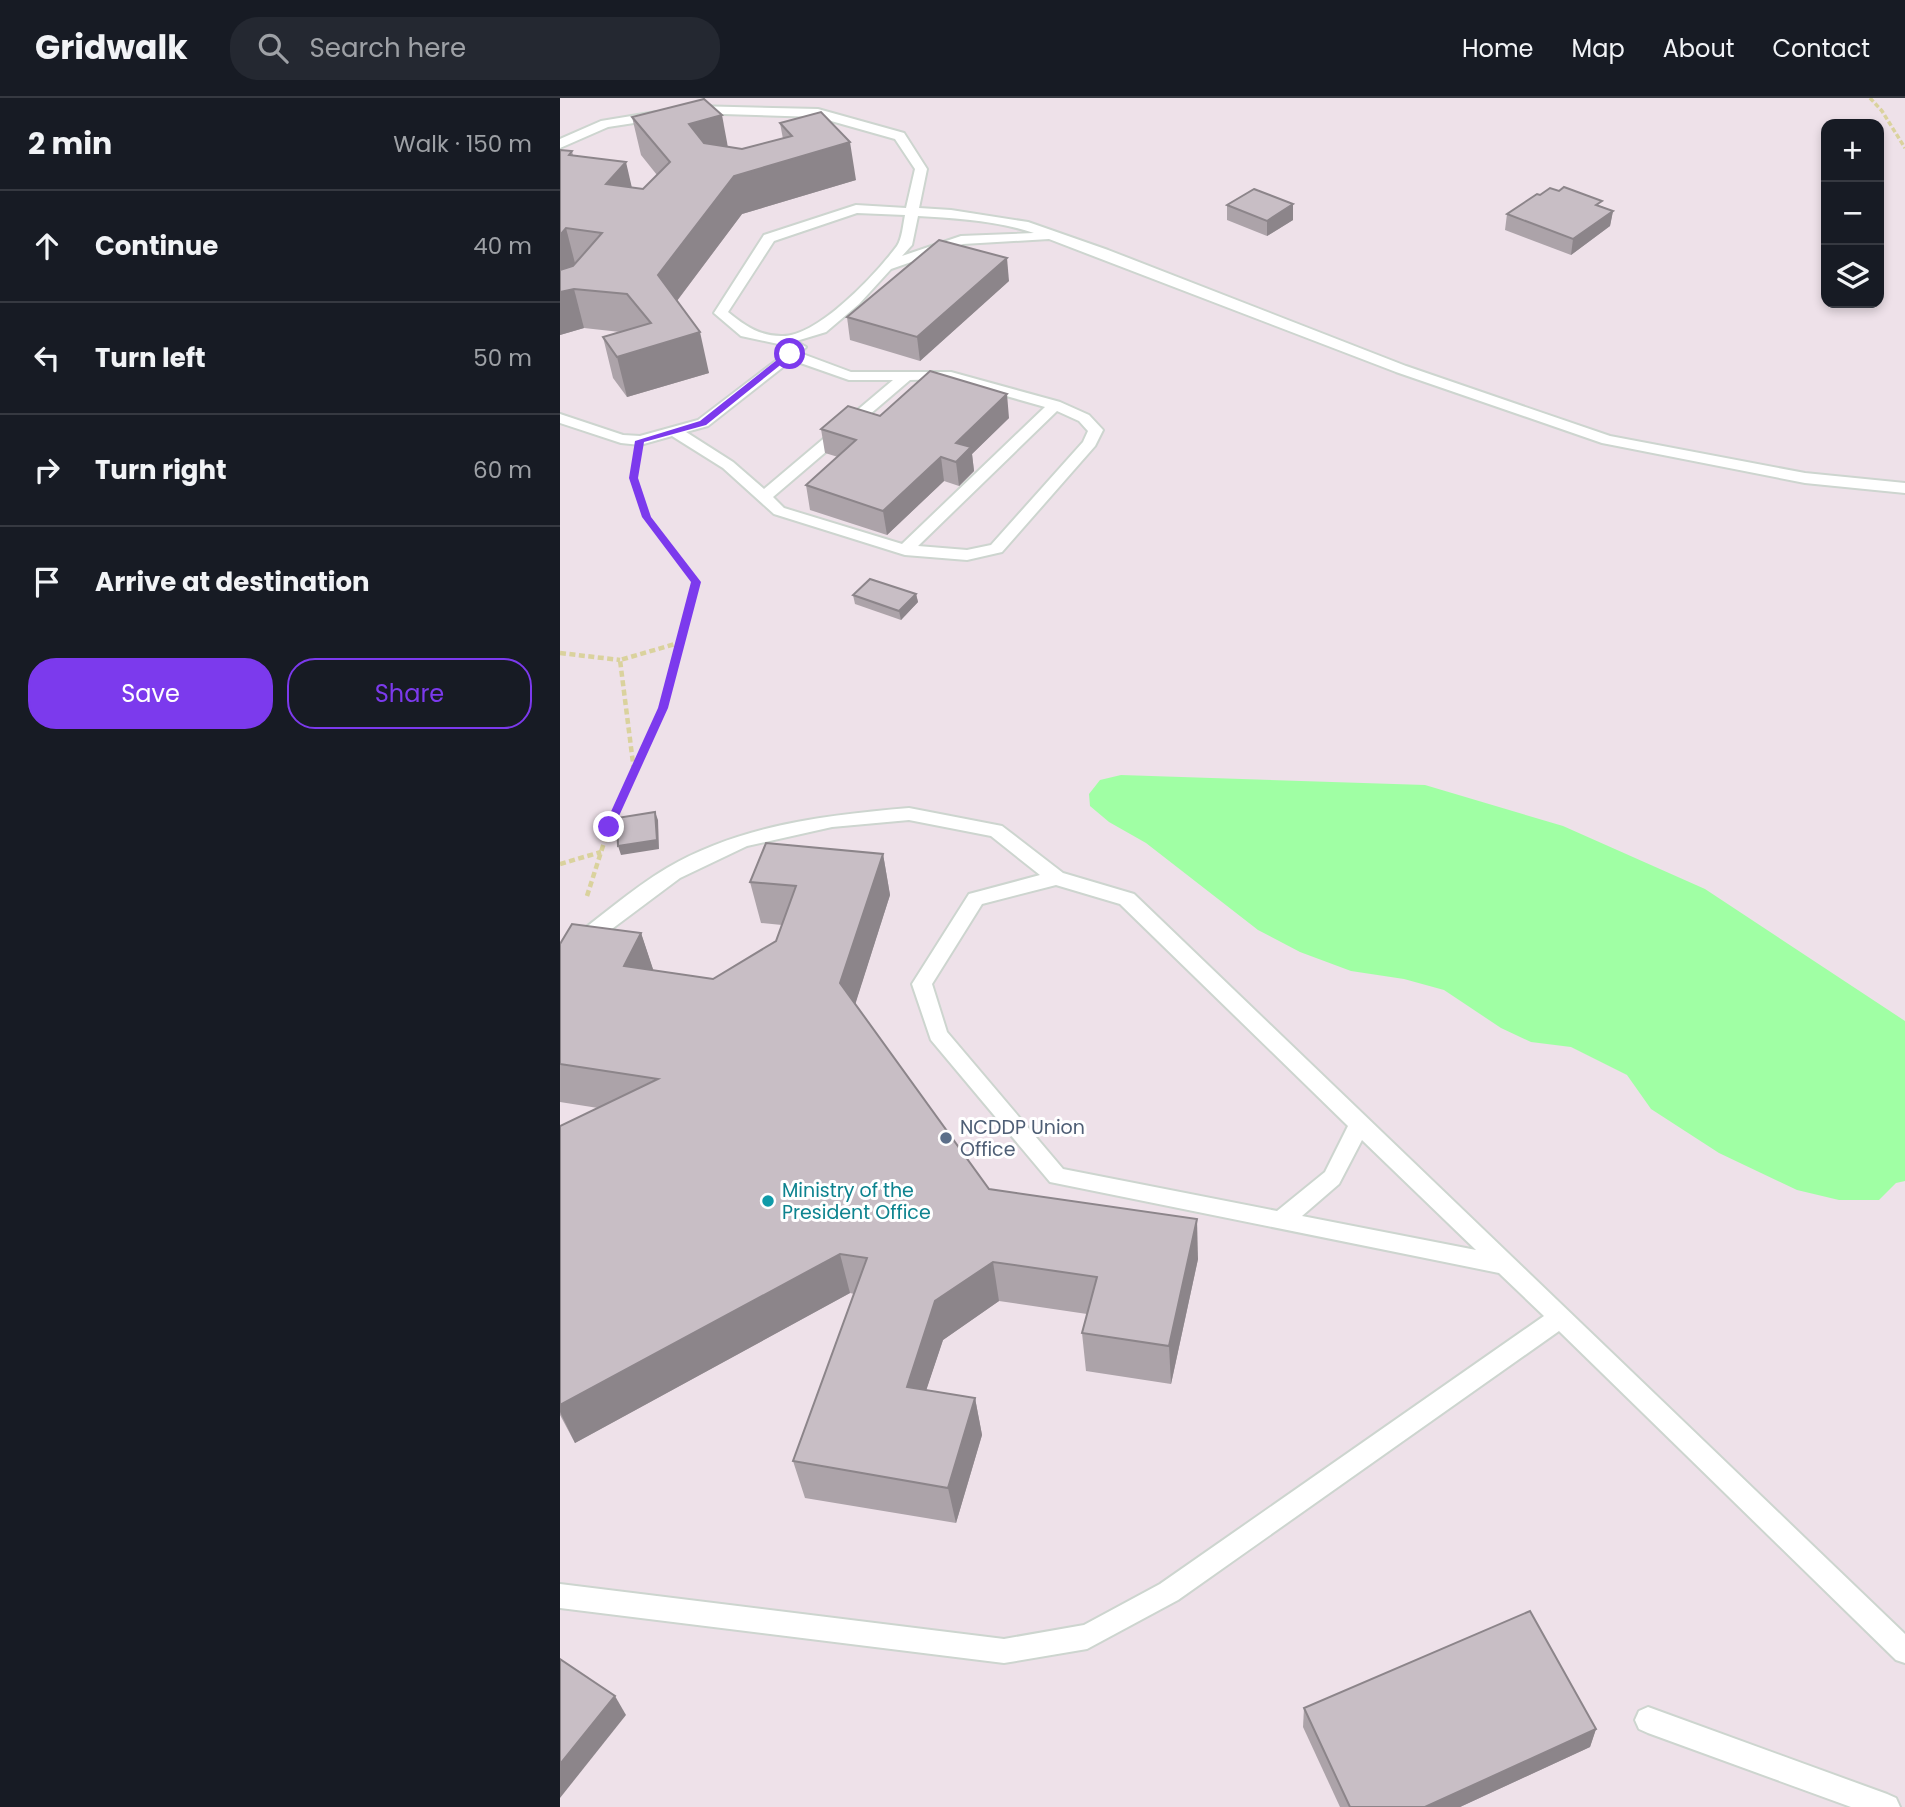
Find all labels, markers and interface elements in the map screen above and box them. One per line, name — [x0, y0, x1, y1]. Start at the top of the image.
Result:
search box — [230, 17, 720, 80]
text: Gridwalk — [35, 24, 188, 71]
icon: search — [254, 29, 292, 67]
text: Search here — [310, 30, 466, 66]
text: Home — [1462, 32, 1534, 65]
text: Map — [1572, 32, 1625, 65]
text: About — [1663, 32, 1734, 65]
text: Contact — [1772, 32, 1870, 65]
map controls — [1821, 119, 1884, 308]
button: + — [1821, 119, 1884, 182]
text: 2 min — [28, 122, 112, 165]
text: Walk · 150 m — [393, 128, 532, 160]
button: − — [1821, 182, 1884, 245]
icon: ahead — [28, 227, 66, 265]
text: Continue — [95, 228, 218, 264]
text: 40 m — [473, 230, 532, 262]
button: layers — [1821, 245, 1884, 308]
route start — [774, 338, 805, 369]
icon: left — [28, 339, 66, 377]
text: Turn left — [95, 340, 206, 376]
text: 50 m — [473, 342, 532, 374]
icon: right — [28, 451, 66, 489]
text: Turn right — [95, 452, 227, 488]
text: 60 m — [473, 454, 532, 486]
icon: arrive — [28, 563, 66, 601]
text: Arrive at destination — [95, 564, 370, 600]
button: Save — [28, 658, 273, 729]
button: Share — [287, 658, 532, 729]
route end — [593, 811, 624, 842]
place label: NCDDP Union Office — [960, 1114, 1085, 1163]
marker: NCDDP Union Office — [938, 1130, 954, 1146]
place label: Ministry of the President Office — [782, 1177, 931, 1226]
marker: Ministry of the President Office — [760, 1193, 776, 1209]

